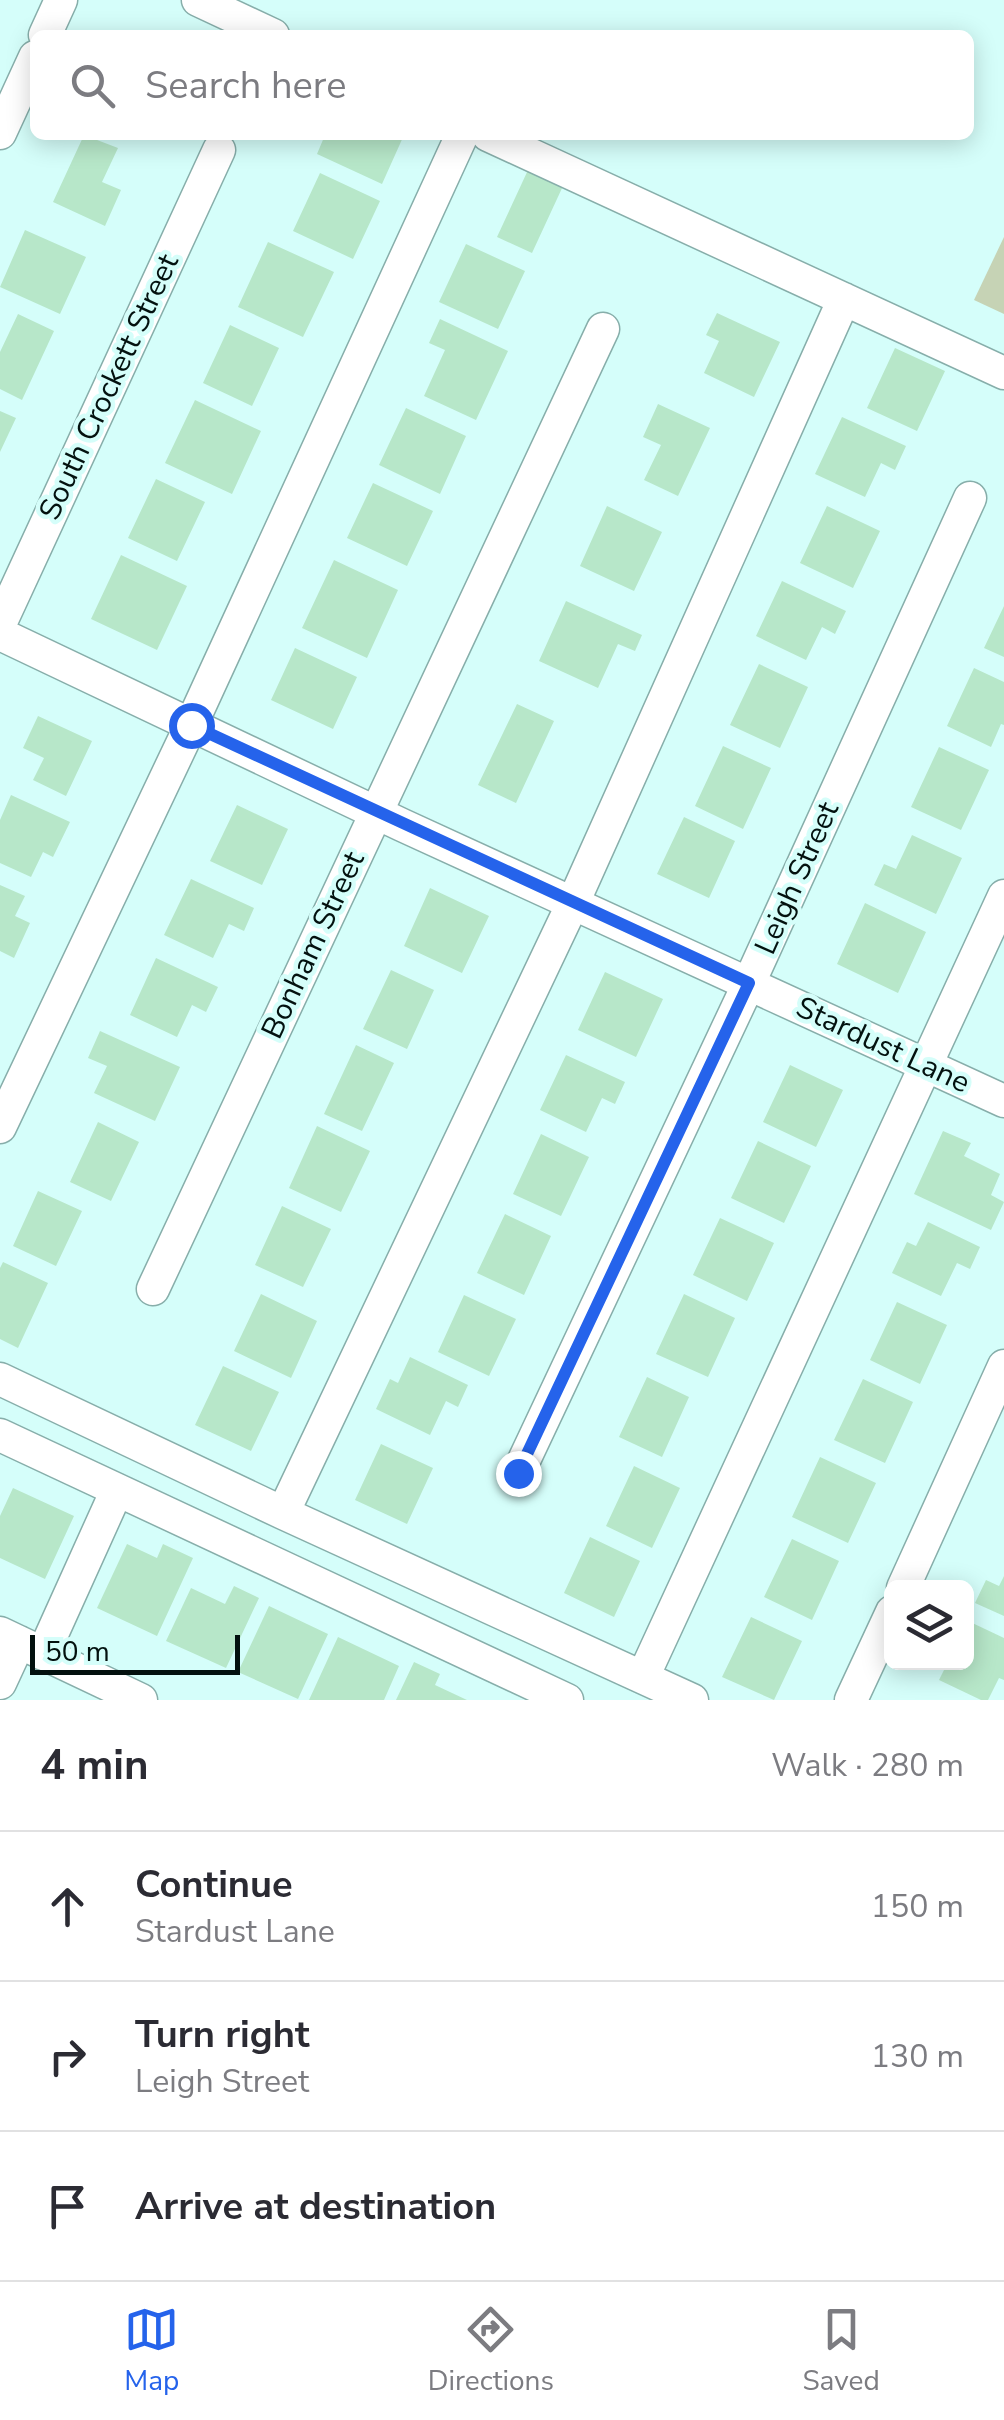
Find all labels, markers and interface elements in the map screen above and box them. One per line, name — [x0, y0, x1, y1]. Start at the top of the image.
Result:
search box — [30, 30, 974, 140]
icon: search — [65, 58, 120, 113]
text: Search here — [145, 60, 346, 111]
street label: South Crockett Street — [29, 247, 189, 527]
route start — [169, 703, 215, 749]
street label: Leigh Street — [745, 795, 849, 961]
street label: Bonham Street — [252, 844, 375, 1045]
street label: Stardust Lane — [789, 987, 977, 1103]
route end — [496, 1451, 542, 1497]
map controls — [884, 1580, 974, 1670]
button: layers — [884, 1580, 974, 1670]
scale bar — [30, 1630, 240, 1674]
text: 50 m — [45, 1633, 110, 1671]
text: 4 min — [40, 1737, 149, 1794]
text: Walk · 280 m — [771, 1744, 964, 1787]
text: Continue — [135, 1859, 293, 1910]
icon: ahead — [40, 1879, 95, 1934]
text: 150 m — [871, 1885, 964, 1928]
text: Stardust Lane — [135, 1910, 335, 1953]
text: Turn right — [135, 2009, 310, 2060]
icon: right — [40, 2029, 95, 2084]
text: 130 m — [871, 2035, 964, 2078]
text: Leigh Street — [135, 2060, 309, 2103]
icon: arrive — [40, 2179, 95, 2234]
text: Arrive at destination — [135, 2181, 496, 2232]
tab: Map — [124, 2302, 179, 2400]
tab: Directions — [428, 2302, 554, 2400]
tab: Saved — [802, 2302, 880, 2400]

